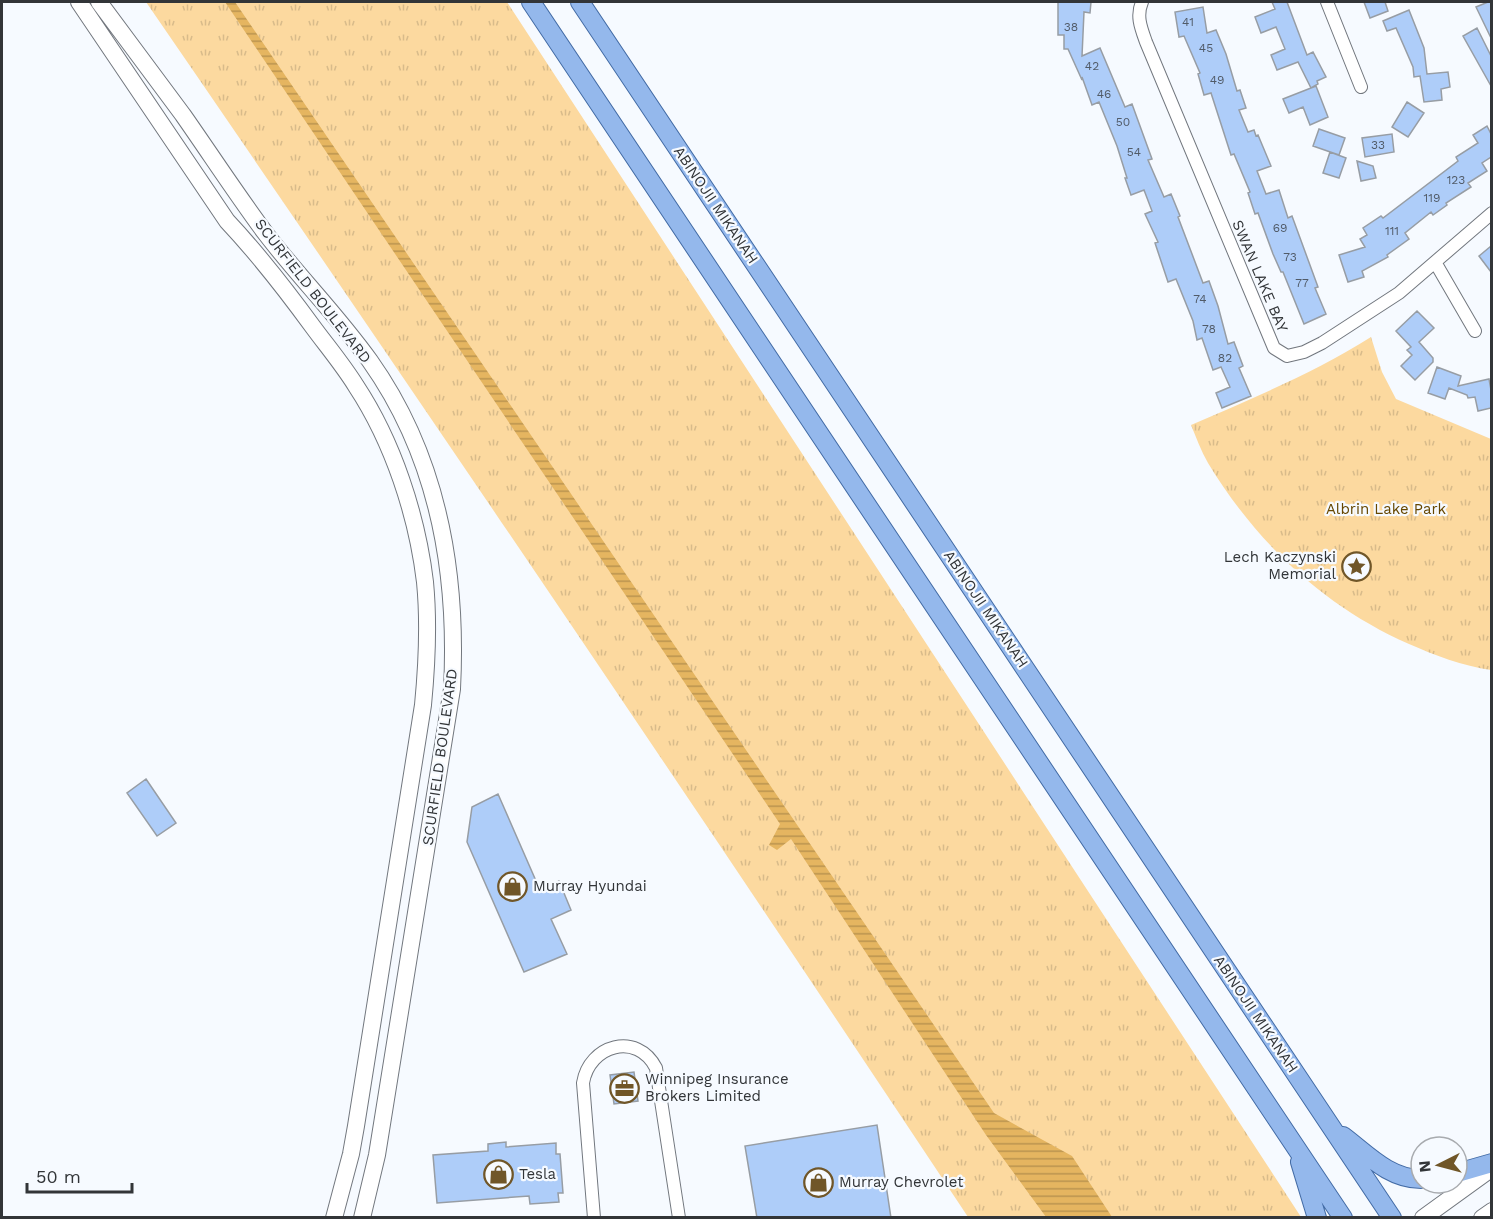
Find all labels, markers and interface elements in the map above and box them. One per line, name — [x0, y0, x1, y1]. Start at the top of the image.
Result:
house number: 41 — [1182, 15, 1194, 29]
house number: 38 — [1064, 20, 1078, 34]
house number: 45 — [1199, 41, 1213, 55]
house number: 42 — [1085, 59, 1099, 73]
house number: 49 — [1210, 73, 1224, 87]
house number: 46 — [1097, 87, 1111, 101]
house number: 50 — [1116, 115, 1130, 129]
house number: 33 — [1371, 138, 1385, 152]
street label: ABINOJII MIKANAH — [670, 143, 762, 267]
house number: 54 — [1127, 145, 1141, 159]
house number: 123 — [1447, 173, 1465, 187]
house number: 119 — [1424, 191, 1440, 205]
street label: SCURFIELD BOULEVARD — [251, 215, 375, 367]
street label: SWAN LAKE BAY — [1228, 217, 1292, 335]
house number: 69 — [1273, 221, 1287, 235]
house number: 111 — [1385, 224, 1399, 238]
house number: 73 — [1283, 250, 1297, 264]
house number: 77 — [1295, 276, 1309, 290]
house number: 74 — [1193, 292, 1207, 306]
house number: 78 — [1202, 322, 1216, 336]
house number: 82 — [1218, 351, 1232, 365]
park label: Albrin Lake Park — [1326, 500, 1447, 518]
street label: ABINOJII MIKANAH — [940, 547, 1032, 671]
place label: Lech Kaczynski Memorial — [1224, 548, 1336, 583]
place icon: Lech Kaczynski Memorial — [1341, 550, 1373, 582]
street label: SCURFIELD BOULEVARD — [419, 667, 461, 847]
shop icon: Murray Hyundai — [496, 870, 528, 902]
place label: Murray Hyundai — [533, 877, 647, 895]
street label: ABINOJII MIKANAH — [1210, 952, 1302, 1076]
place label: Winnipeg Insurance Brokers Limited — [645, 1070, 789, 1105]
office icon: Winnipeg Insurance Brokers Limited — [608, 1072, 640, 1104]
north arrow — [1409, 1135, 1469, 1195]
scale bar — [27, 1156, 132, 1194]
shop icon: Tesla — [482, 1158, 514, 1190]
text: N — [1415, 1160, 1435, 1173]
place label: Tesla — [519, 1165, 557, 1183]
text: 50 m — [36, 1166, 81, 1187]
shop icon: Murray Chevrolet — [802, 1166, 834, 1198]
place label: Murray Chevrolet — [839, 1173, 964, 1191]

